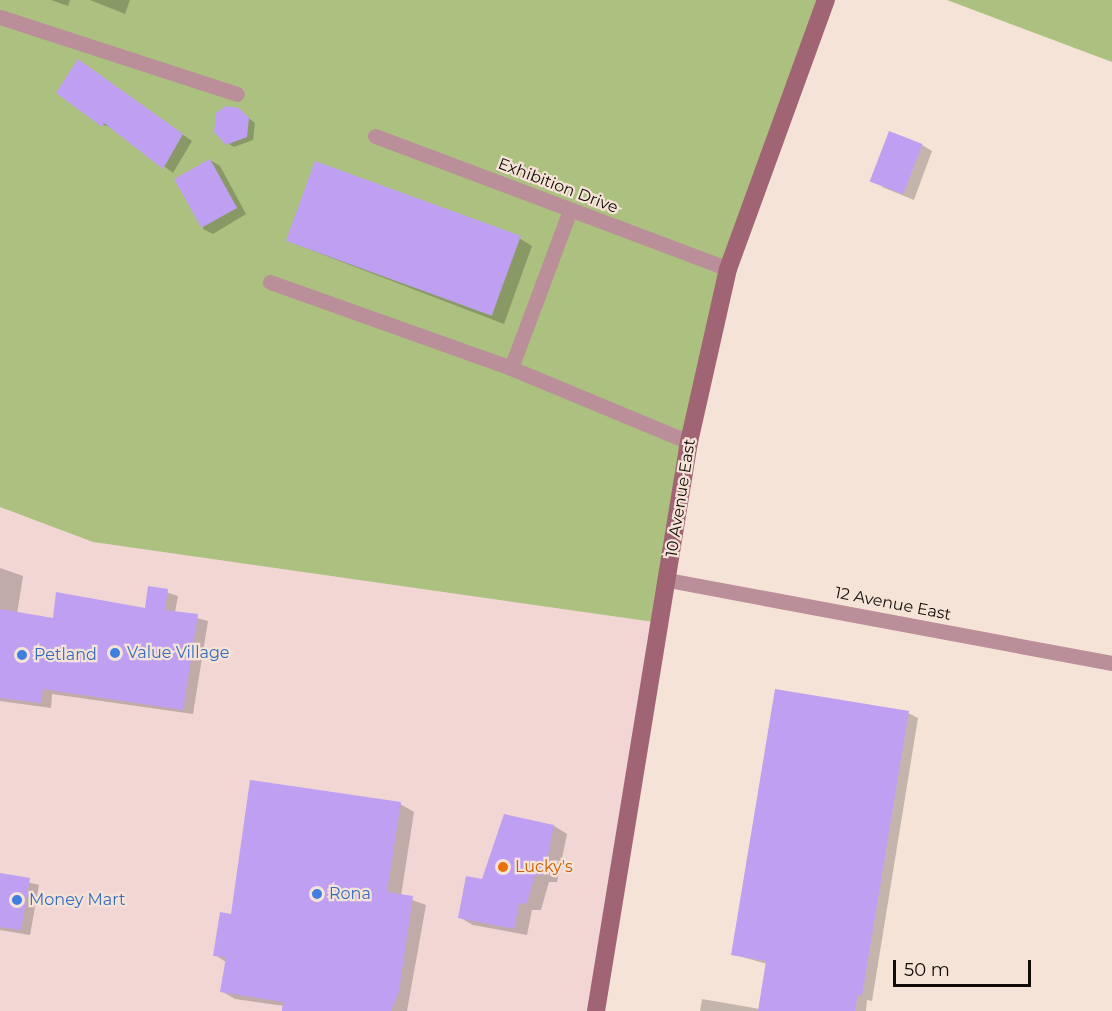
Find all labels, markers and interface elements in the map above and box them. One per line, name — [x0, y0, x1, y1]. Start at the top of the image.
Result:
street label: Exhibition Drive — [495, 154, 621, 218]
street label: 10 Avenue East — [662, 438, 700, 558]
street label: 12 Avenue East — [833, 583, 953, 625]
place label: Value Village — [127, 643, 230, 663]
place label: Petland — [34, 645, 97, 665]
marker: Value Village — [108, 646, 122, 660]
marker: Petland — [15, 648, 29, 662]
place label: Lucky's — [515, 857, 573, 877]
marker: Lucky's — [496, 860, 510, 874]
place label: Rona — [329, 884, 371, 904]
marker: Rona — [310, 887, 324, 901]
place label: Money Mart — [29, 890, 125, 910]
marker: Money Mart — [10, 893, 24, 907]
scale bar — [896, 948, 1034, 986]
text: 50 m — [904, 959, 950, 981]

